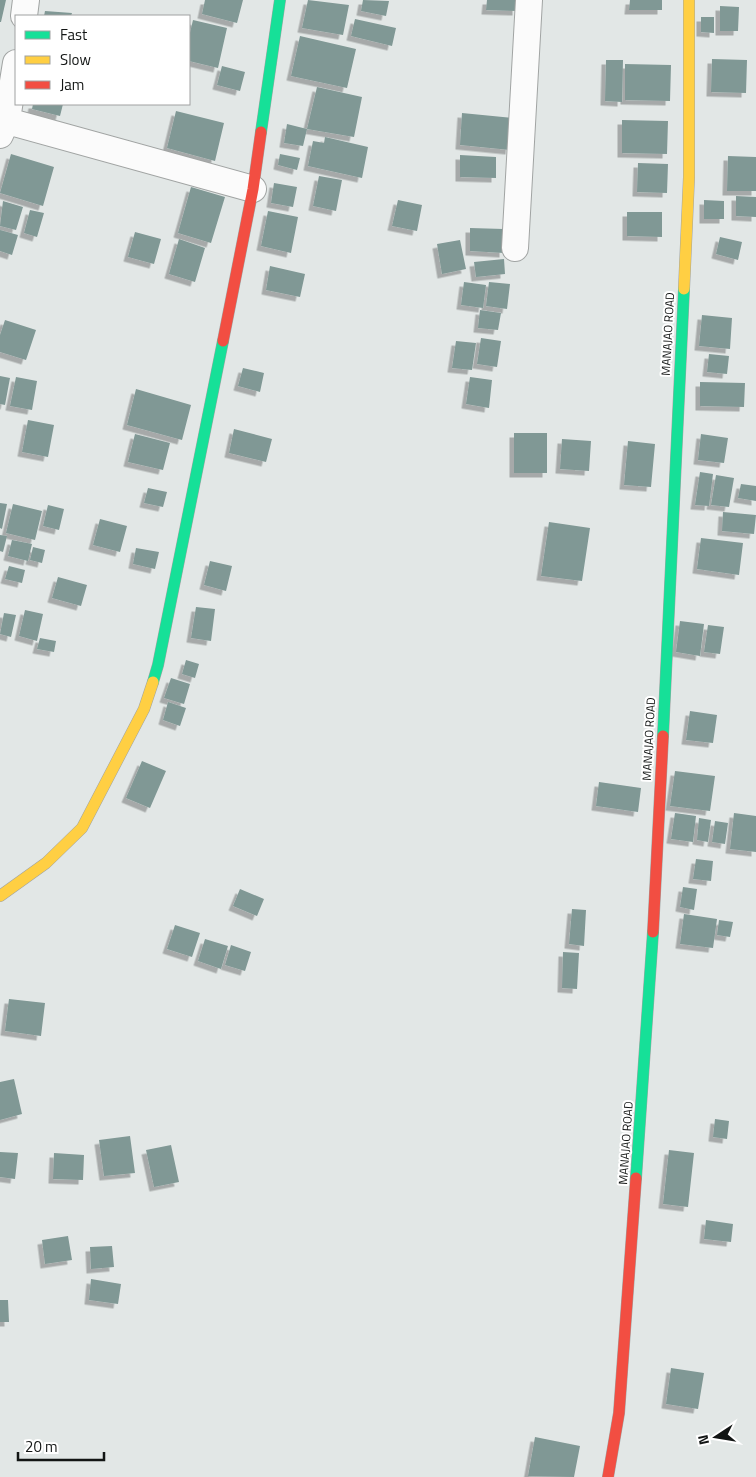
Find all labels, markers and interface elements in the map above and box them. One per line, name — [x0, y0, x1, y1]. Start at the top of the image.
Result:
legend — [15, 15, 190, 105]
text: Fast — [60, 23, 88, 46]
text: Slow — [60, 48, 91, 71]
text: Jam — [60, 73, 84, 96]
street label: MANAJAO ROAD — [656, 292, 679, 376]
street label: MANAJAO ROAD — [637, 697, 660, 781]
street label: MANAJAO ROAD — [613, 1100, 638, 1185]
north arrow — [691, 1412, 741, 1462]
scale bar — [18, 1430, 104, 1462]
text: N — [692, 1433, 714, 1447]
text: 20 m — [25, 1435, 58, 1458]

